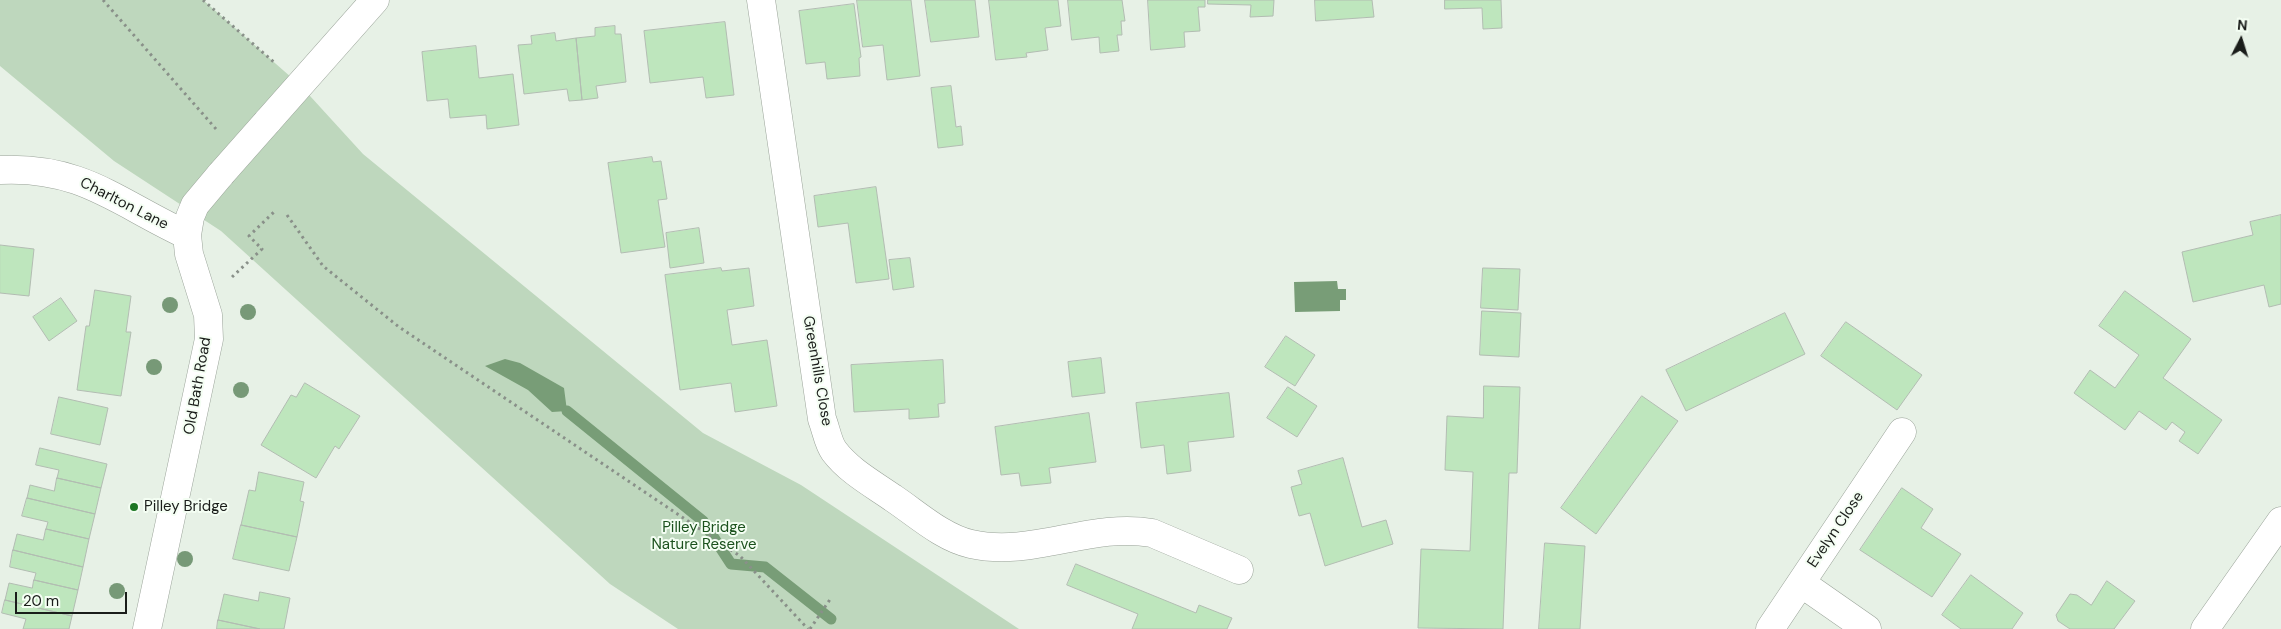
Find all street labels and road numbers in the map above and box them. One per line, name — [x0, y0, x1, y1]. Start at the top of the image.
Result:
street label: Charlton Lane — [77, 174, 171, 234]
street label: Greenhills Close — [798, 314, 836, 428]
street label: Old Bath Road — [181, 336, 215, 436]
street label: Evelyn Close — [1804, 489, 1868, 571]

